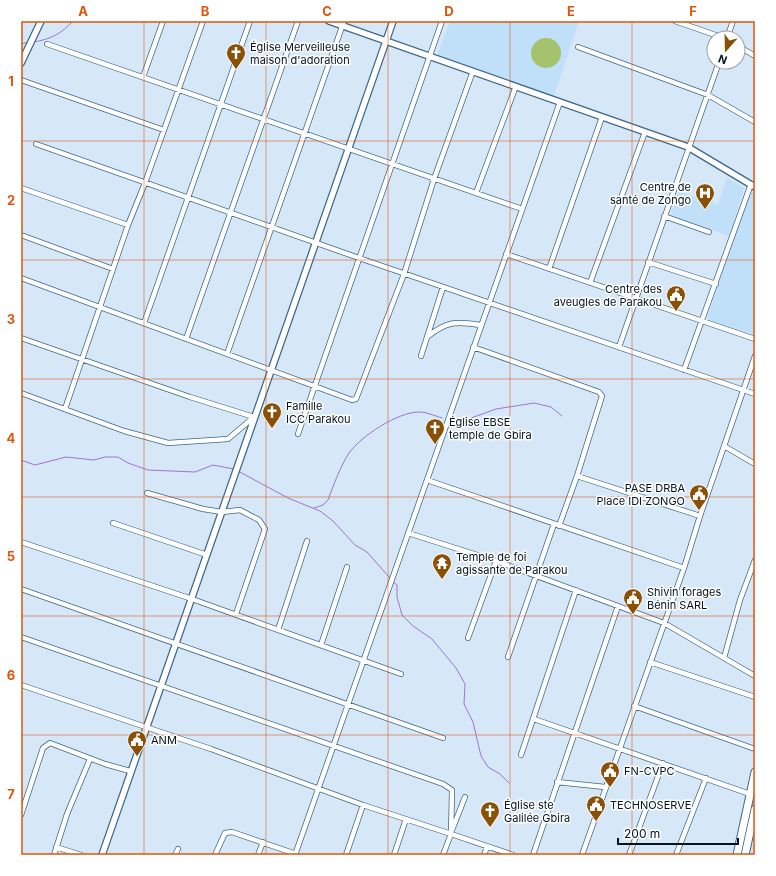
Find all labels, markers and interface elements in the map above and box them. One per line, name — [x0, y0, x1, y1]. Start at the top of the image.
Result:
text: A — [78, 3, 88, 19]
text: B — [201, 3, 210, 19]
text: C — [322, 3, 332, 19]
text: D — [444, 3, 454, 19]
text: E — [567, 3, 575, 19]
text: F — [689, 3, 697, 19]
north arrow — [706, 30, 746, 70]
place label: Église Merveilleuse maison d'adoration — [250, 40, 350, 67]
church icon: Église Merveilleuse maison d'adoration — [225, 42, 247, 70]
text: N — [716, 51, 729, 67]
text: 1 — [8, 73, 14, 89]
place label: Centre de santé de Zongo — [610, 180, 691, 207]
hospital icon: Centre de santé de Zongo — [694, 182, 716, 210]
text: 2 — [7, 192, 15, 208]
place label: Centre des aveugles de Parakou — [554, 282, 662, 309]
public building icon: Centre des aveugles de Parakou — [665, 284, 687, 312]
text: 3 — [7, 311, 15, 327]
place label: Famille ICC Parakou — [286, 399, 351, 426]
church icon: Famille ICC Parakou — [261, 401, 283, 429]
place label: Église EBSE temple de Gbira — [449, 415, 532, 442]
church icon: Église EBSE temple de Gbira — [424, 417, 446, 445]
text: 4 — [7, 430, 16, 446]
place label: PASE DRBA Place IDI ZONGO — [597, 481, 685, 508]
public building icon: PASE DRBA Place IDI ZONGO — [688, 483, 710, 511]
text: 5 — [7, 548, 15, 564]
place label: Temple de foi agissante de Parakou — [456, 550, 568, 577]
temple icon: Temple de foi agissante de Parakou — [431, 552, 453, 580]
place label: Shivin forages Bénin SARL — [647, 585, 721, 612]
public building icon: Shivin forages Bénin SARL — [622, 587, 644, 615]
text: 6 — [7, 667, 15, 683]
public building icon: ANM — [126, 729, 148, 757]
place label: ANM — [151, 733, 177, 747]
public building icon: FN-CVPC — [599, 760, 621, 788]
place label: FN-CVPC — [624, 764, 675, 778]
text: 7 — [7, 786, 15, 802]
public building icon: TECHNOSERVE — [585, 794, 607, 822]
place label: Église ste Galilée Gbira — [504, 798, 570, 825]
place label: TECHNOSERVE — [610, 798, 691, 812]
church icon: Église ste Galilée Gbira — [479, 800, 501, 828]
scale bar — [618, 820, 738, 846]
text: 200 m — [624, 826, 660, 841]

